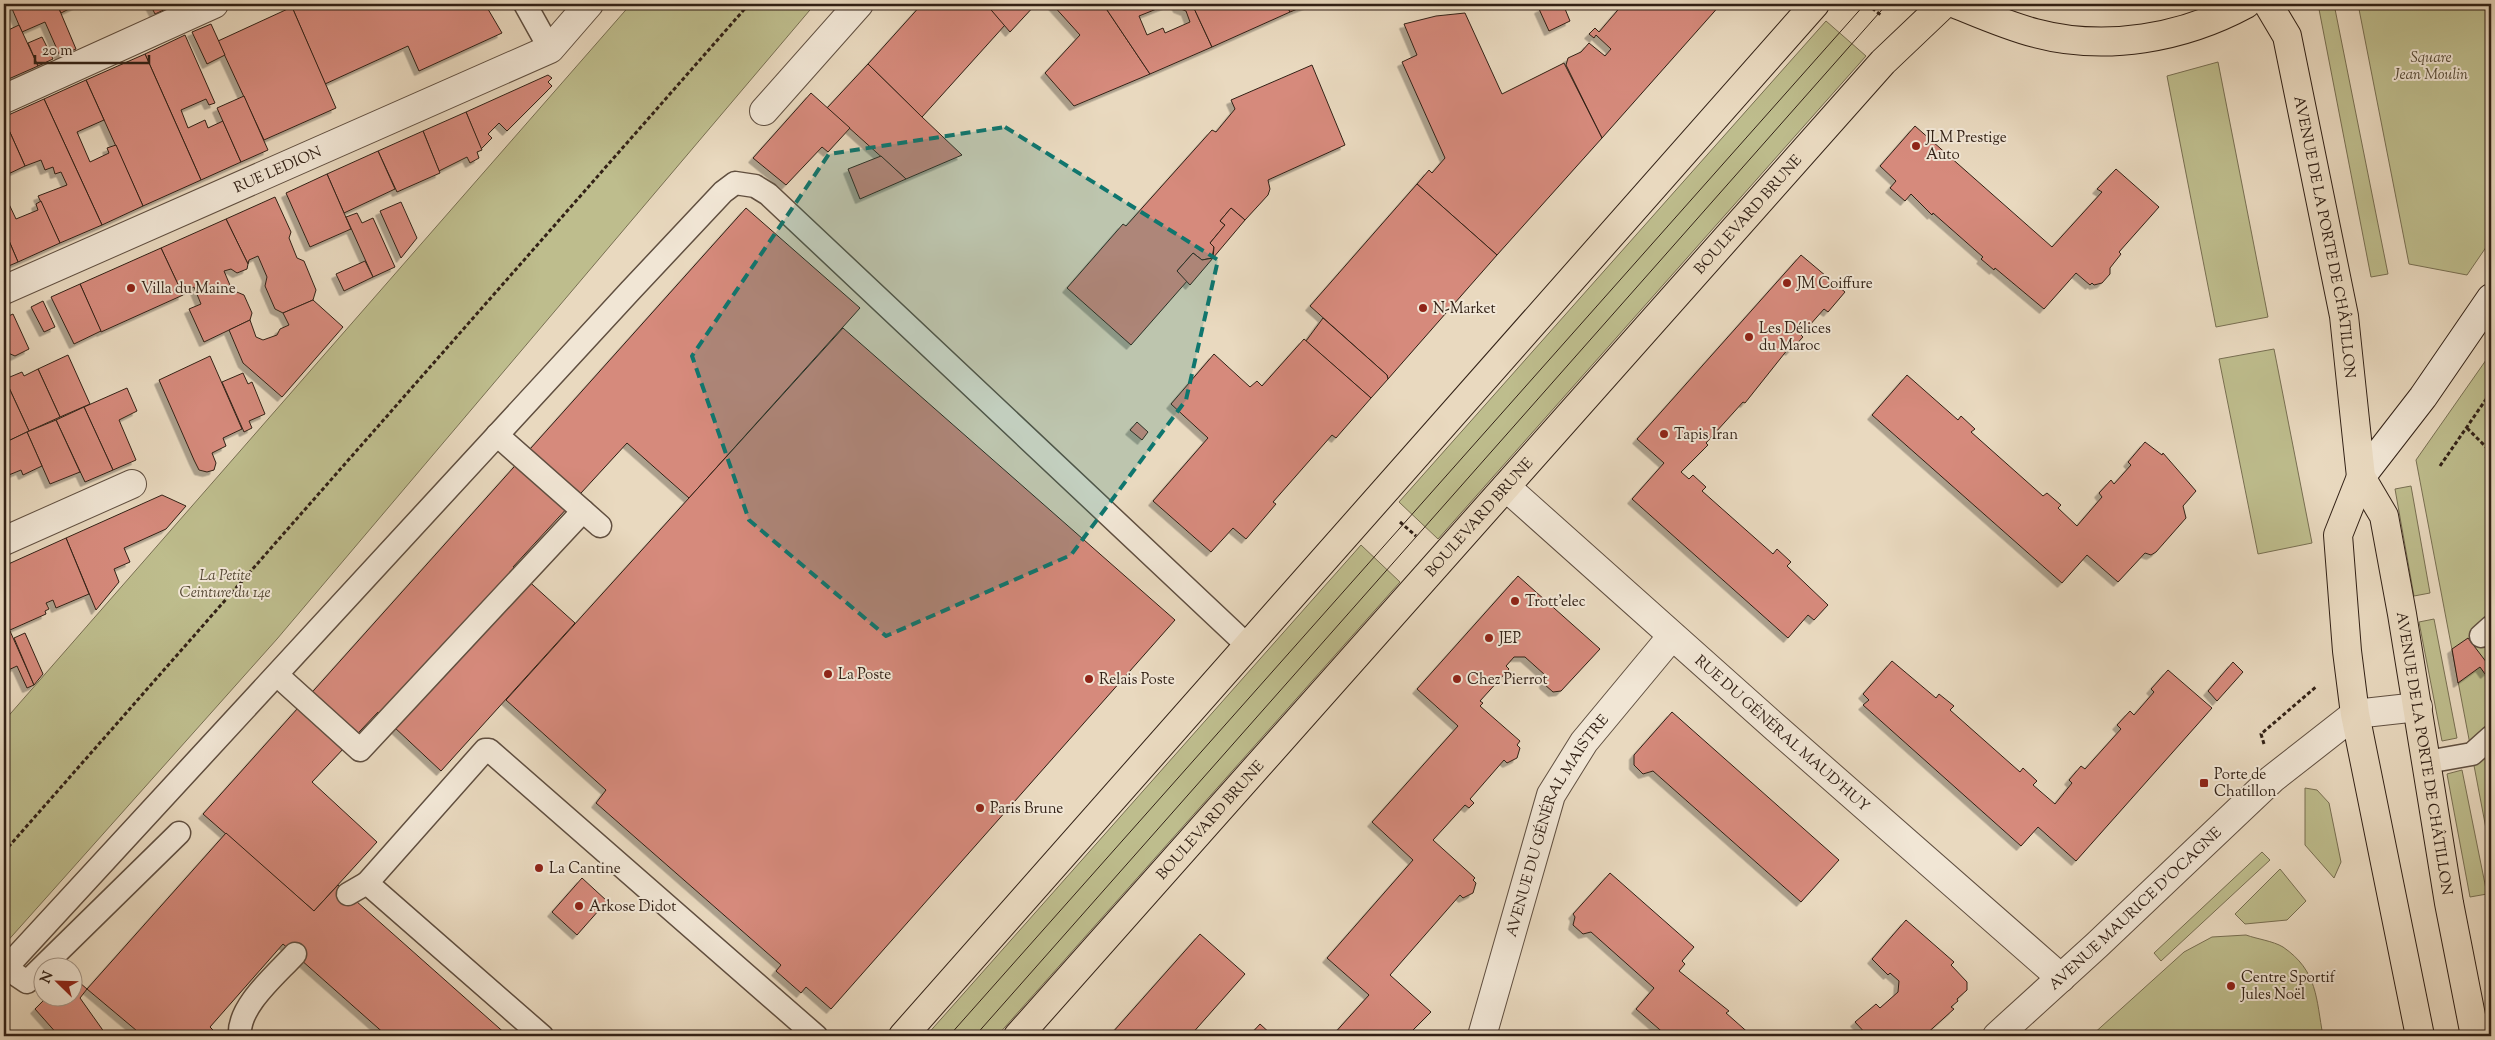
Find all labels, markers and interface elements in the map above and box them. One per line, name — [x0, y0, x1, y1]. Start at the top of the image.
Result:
scale bar — [35, 32, 149, 64]
text: 20 m — [42, 41, 73, 62]
park label: Square Jean Moulin — [2393, 48, 2468, 86]
street label: AVENUE DE LA PORTE DE CHÂTILLON — [2287, 94, 2360, 379]
place label: JLM Prestige Auto — [1925, 128, 2007, 166]
marker: JLM Prestige Auto — [1910, 140, 1922, 152]
street label: RUE LEDION — [231, 142, 325, 199]
street label: BOULEVARD BRUNE — [1690, 151, 1808, 280]
place label: JM Coiffure — [1796, 274, 1873, 295]
marker: JM Coiffure — [1781, 277, 1793, 289]
place label: Villa du Maine — [141, 279, 236, 300]
marker: Villa du Maine — [125, 282, 137, 294]
place label: N-Market — [1433, 299, 1496, 320]
marker: N-Market — [1417, 302, 1429, 314]
place label: Les Délices du Maroc — [1759, 319, 1831, 357]
marker: Les Délices du Maroc — [1743, 331, 1755, 343]
place label: Tapis Iran — [1674, 425, 1738, 446]
marker: Tapis Iran — [1658, 428, 1670, 440]
street label: BOULEVARD BRUNE — [1421, 454, 1539, 582]
park label: La Petite Ceinture du 14e — [180, 566, 270, 604]
place label: Trott'elec — [1525, 592, 1586, 613]
marker: Trott'elec — [1509, 595, 1521, 607]
street label: AVENUE DE LA PORTE DE CHÂTILLON — [2390, 610, 2457, 897]
place label: JEP — [1498, 629, 1521, 650]
marker: JEP — [1483, 632, 1495, 644]
street label: RUE DU GÉNÉRAL MAUD'HUY — [1689, 651, 1874, 818]
place label: La Poste — [838, 665, 891, 686]
marker: La Poste — [822, 668, 834, 680]
place label: Relais Poste — [1099, 670, 1175, 691]
place label: Chez Pierrot — [1467, 670, 1548, 691]
marker: Relais Poste — [1083, 673, 1095, 685]
marker: Chez Pierrot — [1451, 673, 1463, 685]
street label: AVENUE DU GÉNÉRAL MAISTRE — [1502, 711, 1615, 940]
street label: BOULEVARD BRUNE — [1152, 757, 1270, 885]
place label: Porte de Chatillon — [2214, 765, 2276, 803]
marker: Porte de Chatillon — [2198, 777, 2210, 789]
place label: Paris Brune — [990, 799, 1063, 820]
marker: Paris Brune — [974, 802, 986, 814]
street label: AVENUE MAURICE D'OCAGNE — [2045, 823, 2227, 996]
place label: La Cantine — [549, 859, 621, 880]
marker: La Cantine — [533, 862, 545, 874]
place label: Arkose Didot — [589, 897, 676, 918]
marker: Arkose Didot — [573, 900, 585, 912]
north arrow — [32, 958, 82, 1008]
place label: Centre Sportif Jules Noël — [2240, 968, 2336, 1006]
text: N — [36, 969, 59, 987]
marker: Centre Sportif Jules Noël — [2225, 980, 2237, 992]

